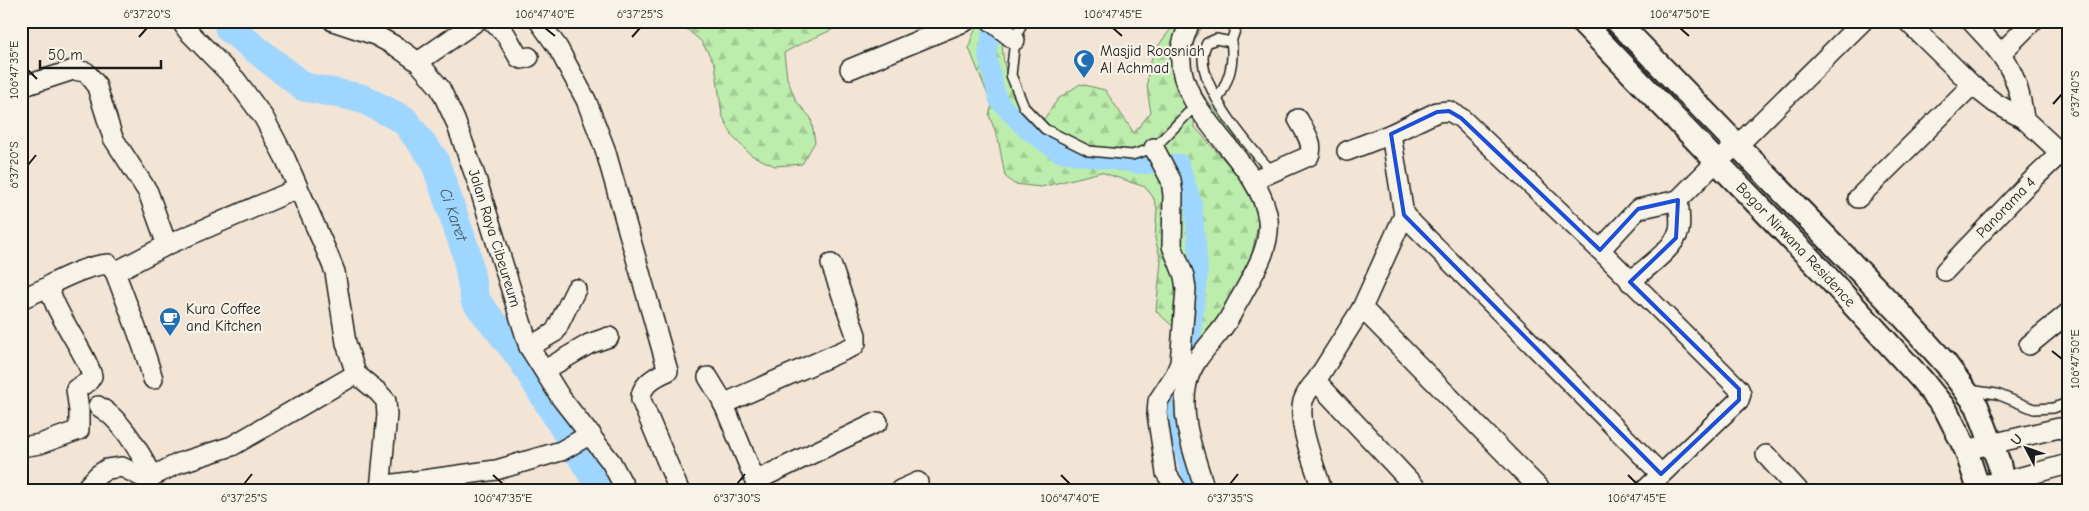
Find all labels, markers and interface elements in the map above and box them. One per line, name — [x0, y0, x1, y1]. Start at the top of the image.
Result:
text: 6°37'20"S — [123, 7, 171, 21]
text: 106°47'40"E — [515, 7, 575, 21]
text: 6°37'25"S — [617, 7, 664, 21]
text: 106°47'45"E — [1084, 7, 1142, 21]
text: 106°47'50"E — [1650, 7, 1710, 21]
scale bar — [40, 38, 161, 70]
text: 106°47'35"E — [7, 41, 21, 99]
place label: Masjid Roosniah Al Achmad — [1100, 42, 1205, 77]
text: 50 m — [48, 46, 83, 64]
mosque icon: Masjid Roosniah Al Achmad — [1072, 48, 1096, 79]
text: 6°37'40"S — [2068, 70, 2082, 117]
text: 6°37'20"S — [7, 141, 21, 189]
street label: Jalan Raya Cibeureum — [464, 166, 525, 309]
street label: Panorama 4 — [1972, 173, 2039, 242]
street label: Bogor Nirwana Residence — [1732, 178, 1860, 311]
water label: Ci Karet — [436, 186, 471, 245]
place label: Kura Coffee and Kitchen — [186, 300, 262, 335]
cafe icon: Kura Coffee and Kitchen — [158, 306, 182, 337]
text: 106°47'50"E — [2068, 329, 2082, 389]
north arrow — [2002, 424, 2052, 474]
text: U — [2007, 431, 2026, 449]
text: 6°37'25"S — [221, 491, 268, 505]
text: 106°47'35"E — [474, 491, 532, 505]
text: 6°37'30"S — [714, 491, 761, 505]
text: 106°47'40"E — [1040, 491, 1100, 505]
text: 6°37'35"S — [1207, 491, 1253, 505]
text: 106°47'45"E — [1608, 491, 1666, 505]

